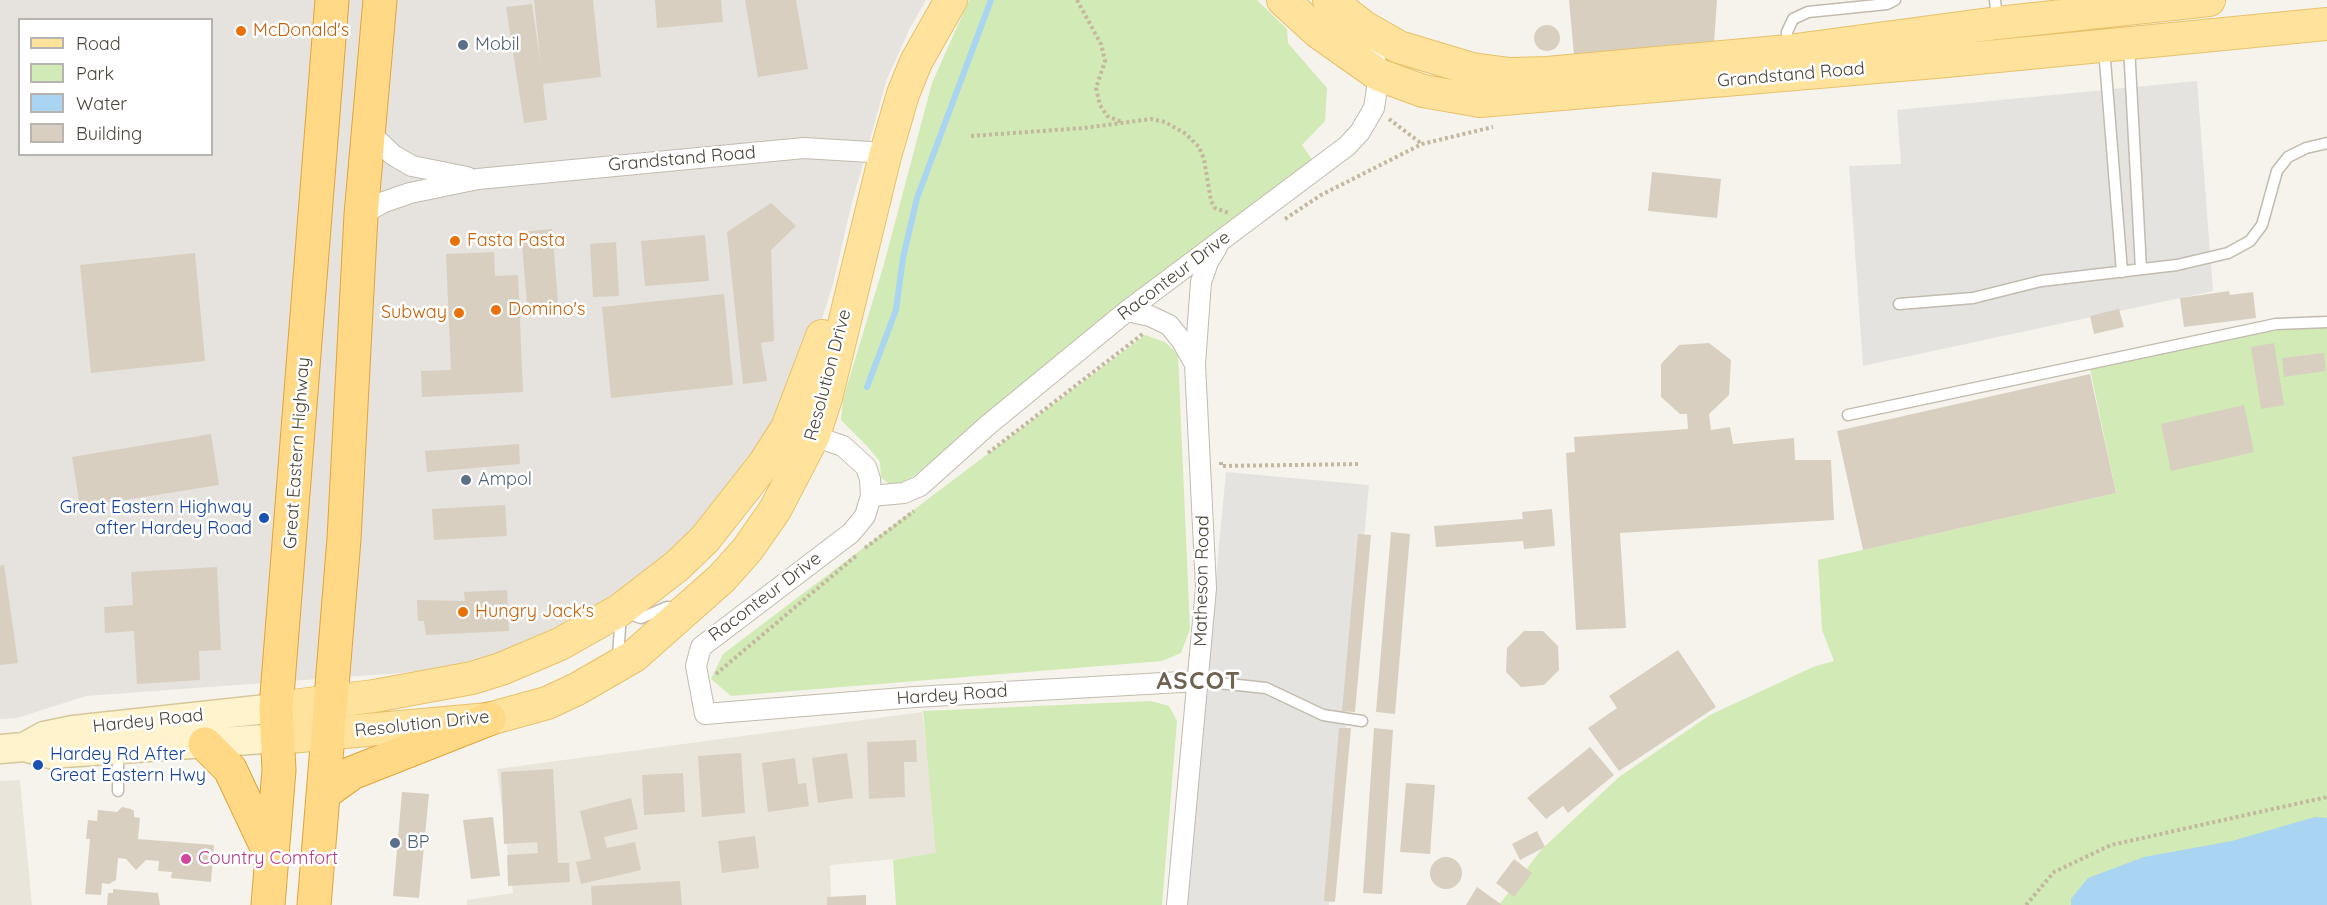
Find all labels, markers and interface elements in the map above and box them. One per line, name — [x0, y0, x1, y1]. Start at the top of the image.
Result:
legend — [18, 18, 213, 156]
place label: McDonald's — [253, 20, 349, 42]
marker: McDonald's — [234, 24, 248, 38]
text: Road — [76, 32, 121, 55]
place label: Mobil — [475, 34, 520, 56]
marker: Mobil — [456, 38, 470, 52]
street label: Grandstand Road — [1716, 58, 1866, 92]
text: Park — [76, 62, 114, 85]
text: Water — [76, 92, 127, 115]
text: Building — [76, 122, 142, 145]
street label: Grandstand Road — [607, 142, 757, 176]
street label: Raconteur Drive — [1113, 227, 1235, 325]
place label: Fasta Pasta — [467, 230, 565, 252]
marker: Fasta Pasta — [448, 234, 462, 248]
place label: Domino's — [508, 299, 585, 321]
place label: Subway — [381, 302, 447, 324]
marker: Domino's — [489, 303, 503, 317]
marker: Subway — [452, 306, 466, 320]
street label: Resolution Drive — [800, 307, 856, 443]
street label: Great Eastern Highway — [280, 356, 314, 550]
place label: Ampol — [478, 469, 532, 491]
marker: Ampol — [459, 473, 473, 487]
place label: Great Eastern Highway after Hardey Road — [60, 497, 252, 540]
marker: Great Eastern Highway after Hardey Road — [257, 511, 271, 525]
street label: Matheson Road — [1190, 515, 1214, 647]
street label: Raconteur Drive — [704, 548, 826, 646]
place label: Hungry Jack's — [475, 601, 594, 623]
marker: Hungry Jack's — [456, 605, 470, 619]
district label: ASCOT — [1157, 668, 1241, 696]
street label: Hardey Road — [896, 680, 1008, 710]
street label: Hardey Road — [92, 704, 204, 738]
street label: Resolution Drive — [354, 706, 490, 742]
place label: Hardey Rd After Great Eastern Hwy — [50, 744, 206, 786]
marker: Hardey Rd After Great Eastern Hwy — [31, 758, 45, 772]
place label: BP — [407, 832, 429, 854]
marker: BP — [388, 836, 402, 850]
place label: Country Comfort — [198, 848, 338, 870]
marker: Country Comfort — [179, 852, 193, 866]

